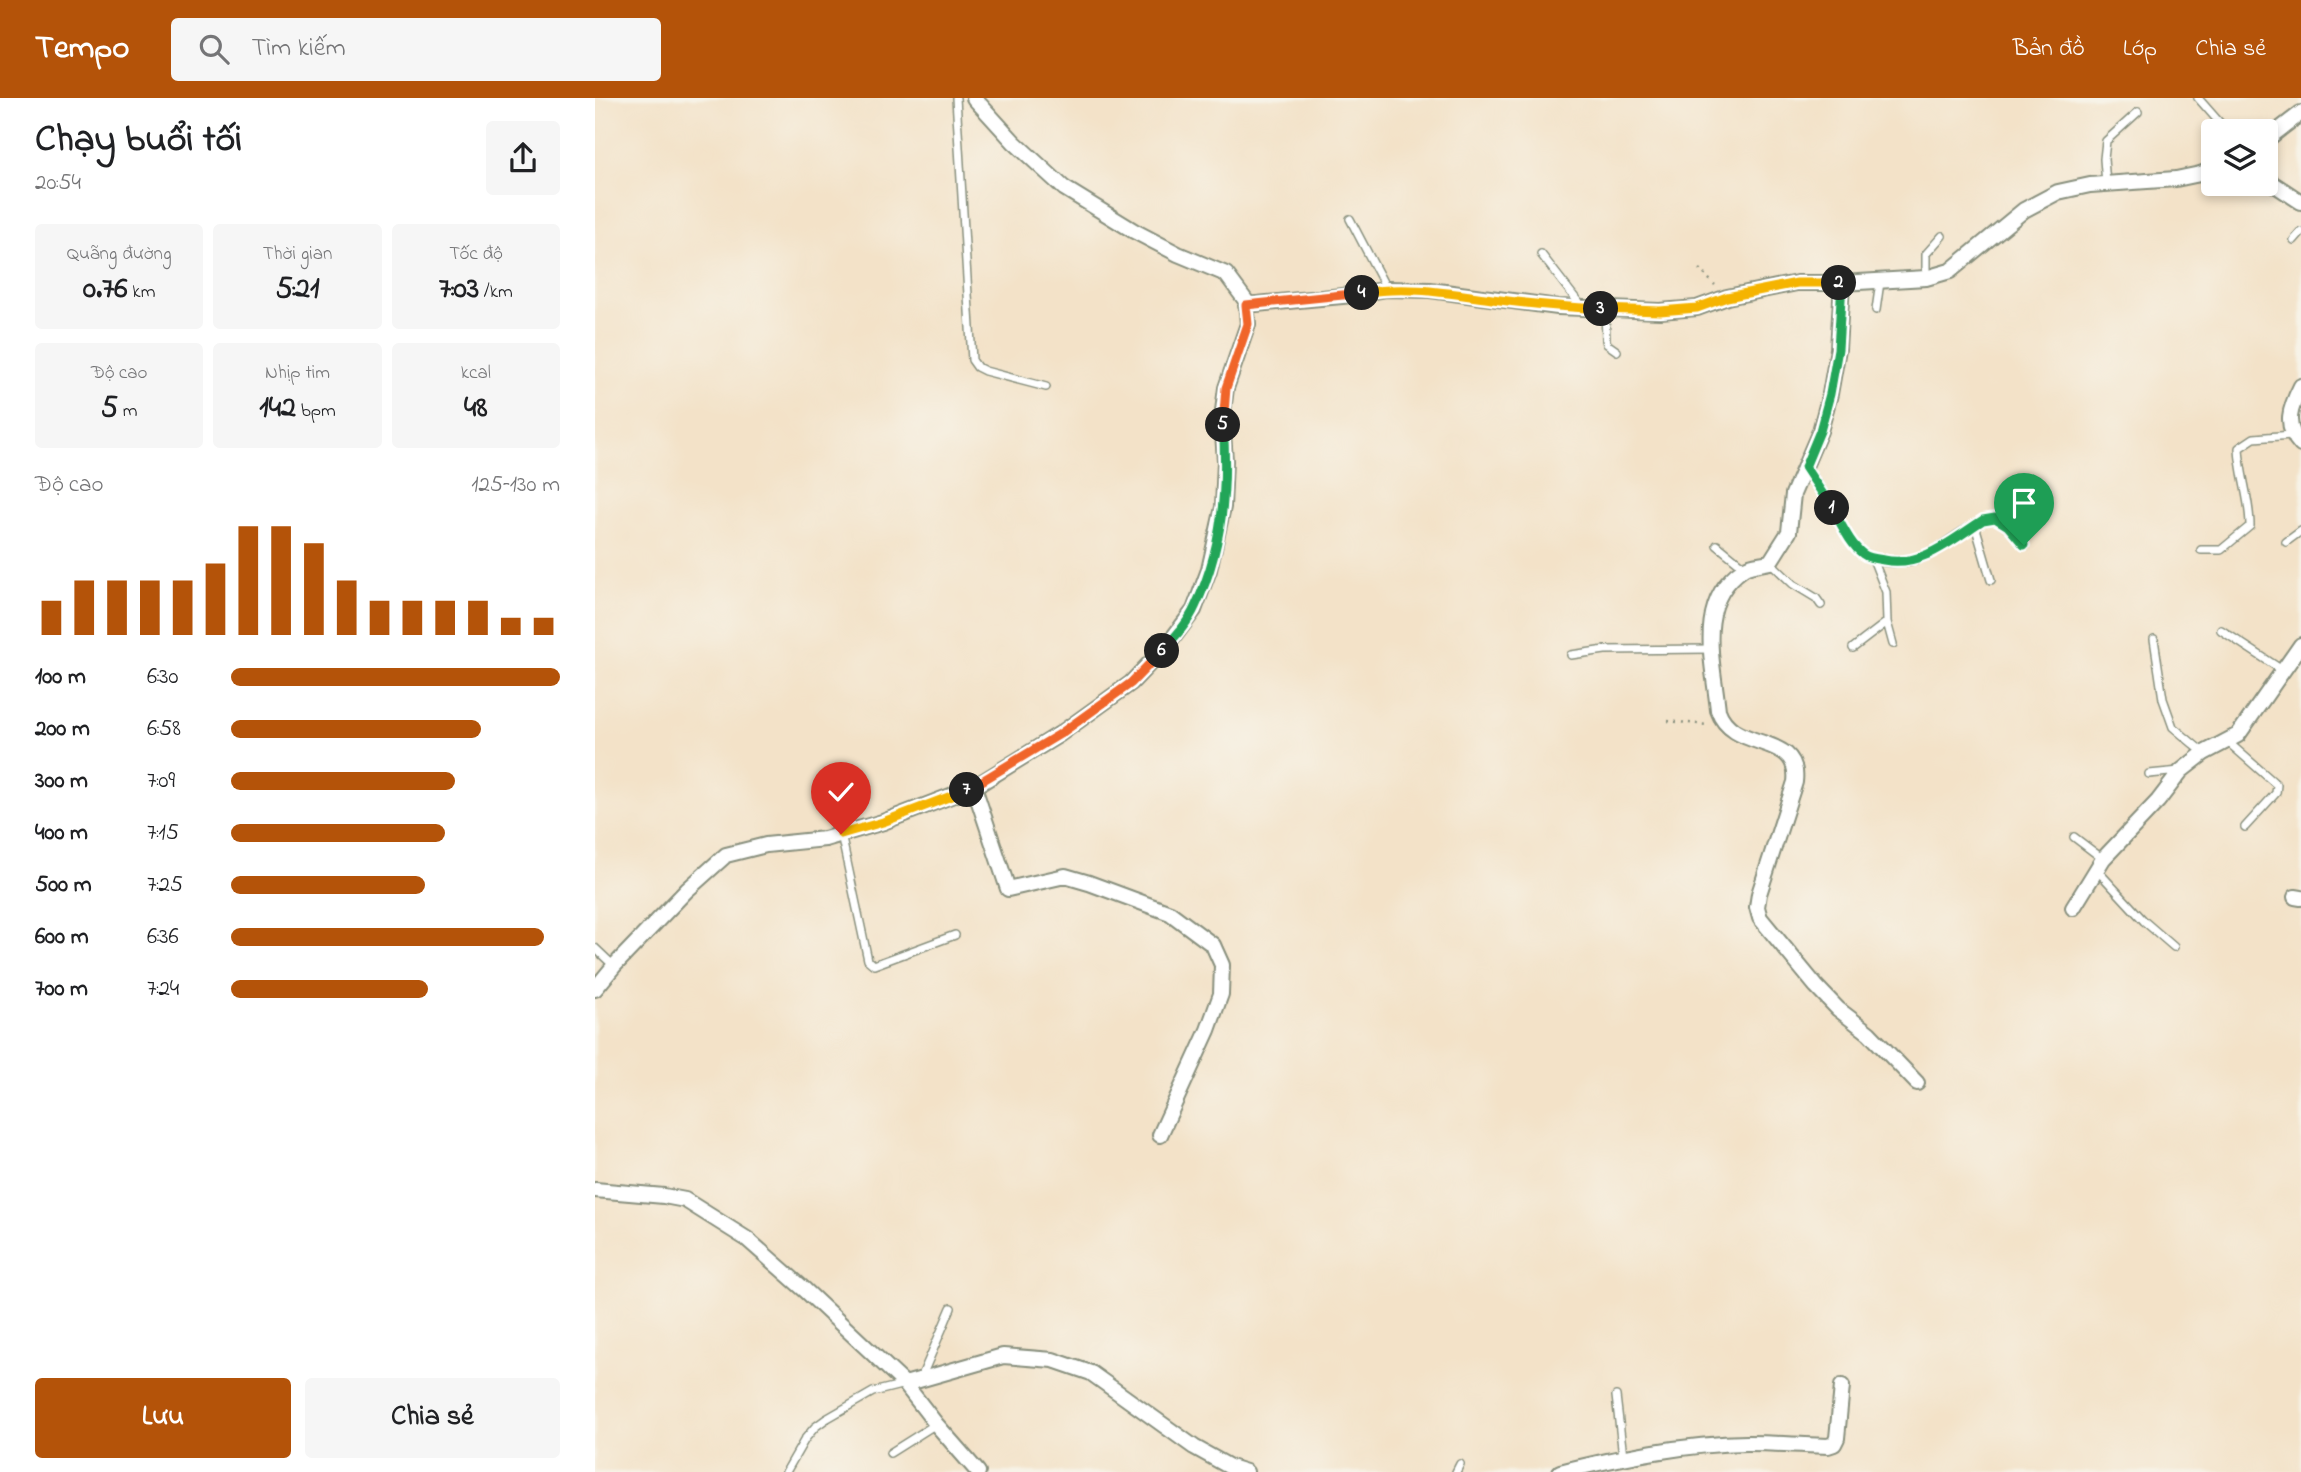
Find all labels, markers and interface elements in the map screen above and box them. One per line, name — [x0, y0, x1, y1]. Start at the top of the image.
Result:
search box — [171, 18, 661, 81]
text: Tempo — [35, 25, 129, 73]
icon: search — [195, 30, 233, 68]
text: Tìm kiếm — [251, 30, 346, 68]
text: Bản đồ — [2013, 32, 2085, 67]
text: Lớp — [2123, 32, 2157, 67]
text: Chia sẻ — [2195, 32, 2266, 67]
text: Chạy buổi tối — [35, 113, 242, 169]
map controls — [2201, 119, 2278, 196]
button: layers — [2201, 119, 2278, 196]
button: share — [486, 121, 560, 195]
text: 20:54 — [35, 167, 81, 200]
text: Quãng đường — [67, 241, 171, 268]
text: Thời gian — [263, 241, 332, 268]
text: Tốc độ — [449, 241, 502, 268]
pin: 2 — [1821, 266, 1857, 300]
text: 0.76 — [83, 268, 128, 312]
text: 5:21 — [275, 268, 320, 312]
text: 7:03 — [439, 268, 479, 312]
text: 2 — [1834, 269, 1843, 296]
pin: 4 — [1345, 276, 1379, 310]
text: km — [128, 279, 155, 306]
text: /km — [479, 279, 513, 306]
text: 4 — [1358, 279, 1365, 306]
pin: 3 — [1583, 292, 1619, 326]
text: 3 — [1597, 295, 1604, 322]
text: Độ cao — [91, 360, 147, 387]
text: Nhịp tim — [265, 360, 330, 387]
text: kcal — [461, 360, 491, 387]
text: 5 — [101, 387, 118, 431]
text: 142 — [259, 387, 296, 431]
text: 48 — [464, 387, 488, 431]
text: m — [118, 398, 138, 425]
text: bpm — [296, 398, 336, 425]
pin: 5 — [1205, 408, 1241, 442]
text: 5 — [1217, 411, 1228, 438]
text: Độ cao — [35, 469, 103, 502]
text: 125–130 m — [471, 469, 560, 502]
pin — [1994, 473, 2054, 545]
icon: arrive — [2005, 484, 2043, 522]
pin: 1 — [1815, 490, 1849, 526]
text: 1 — [1828, 494, 1835, 521]
pin: 6 — [1145, 634, 1179, 668]
text: 6 — [1157, 637, 1166, 664]
text: 100 m — [35, 661, 86, 694]
text: 6:30 — [147, 661, 179, 694]
text: 200 m — [35, 713, 90, 746]
text: 6:58 — [147, 713, 181, 746]
pin — [811, 762, 871, 834]
text: 300 m — [35, 765, 88, 798]
text: 7:09 — [147, 765, 175, 798]
pin: 7 — [949, 772, 985, 808]
icon: check — [822, 773, 860, 811]
text: 7 — [963, 776, 970, 803]
text: 400 m — [35, 817, 88, 850]
text: 7:15 — [147, 817, 179, 850]
text: 500 m — [35, 869, 92, 902]
text: 7:25 — [147, 869, 183, 902]
text: 600 m — [35, 921, 89, 954]
text: 6:36 — [147, 921, 179, 954]
text: 700 m — [35, 973, 88, 1006]
text: 7:24 — [147, 973, 179, 1006]
button: Lưu — [35, 1378, 291, 1458]
button: Chia sẻ — [305, 1378, 560, 1458]

